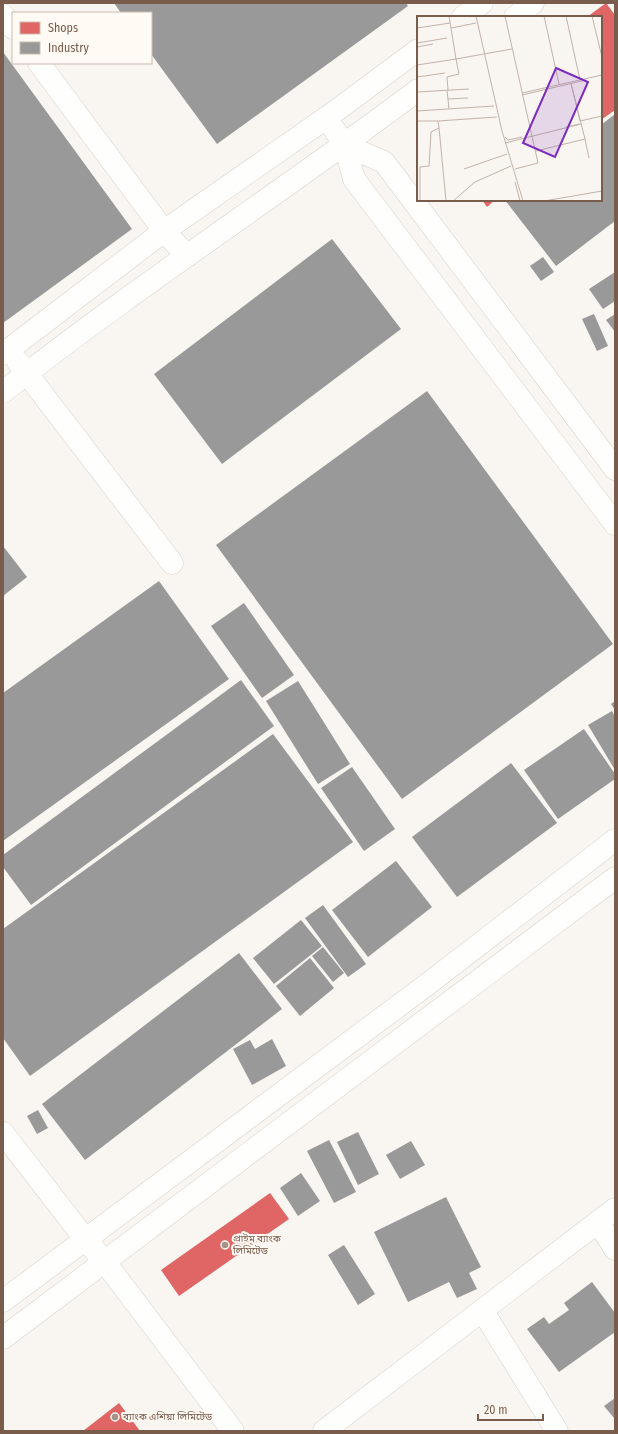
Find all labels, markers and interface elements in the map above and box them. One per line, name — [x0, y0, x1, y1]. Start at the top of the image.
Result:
legend — [12, 12, 152, 64]
inset map — [417, 16, 602, 201]
text: Shops — [48, 21, 78, 35]
text: Industry — [48, 41, 89, 55]
place label: প্রাইম ব্যাংক লিমিটেড — [232, 1233, 282, 1257]
marker: প্রাইম ব্যাংক লিমিটেড — [220, 1240, 230, 1250]
scale bar — [478, 1396, 543, 1422]
text: 20 m — [484, 1403, 508, 1417]
place label: ব্যাংক এশিয়া লিমিটেড — [122, 1411, 213, 1423]
marker: ব্যাংক এশিয়া লিমিটেড — [110, 1412, 120, 1422]

